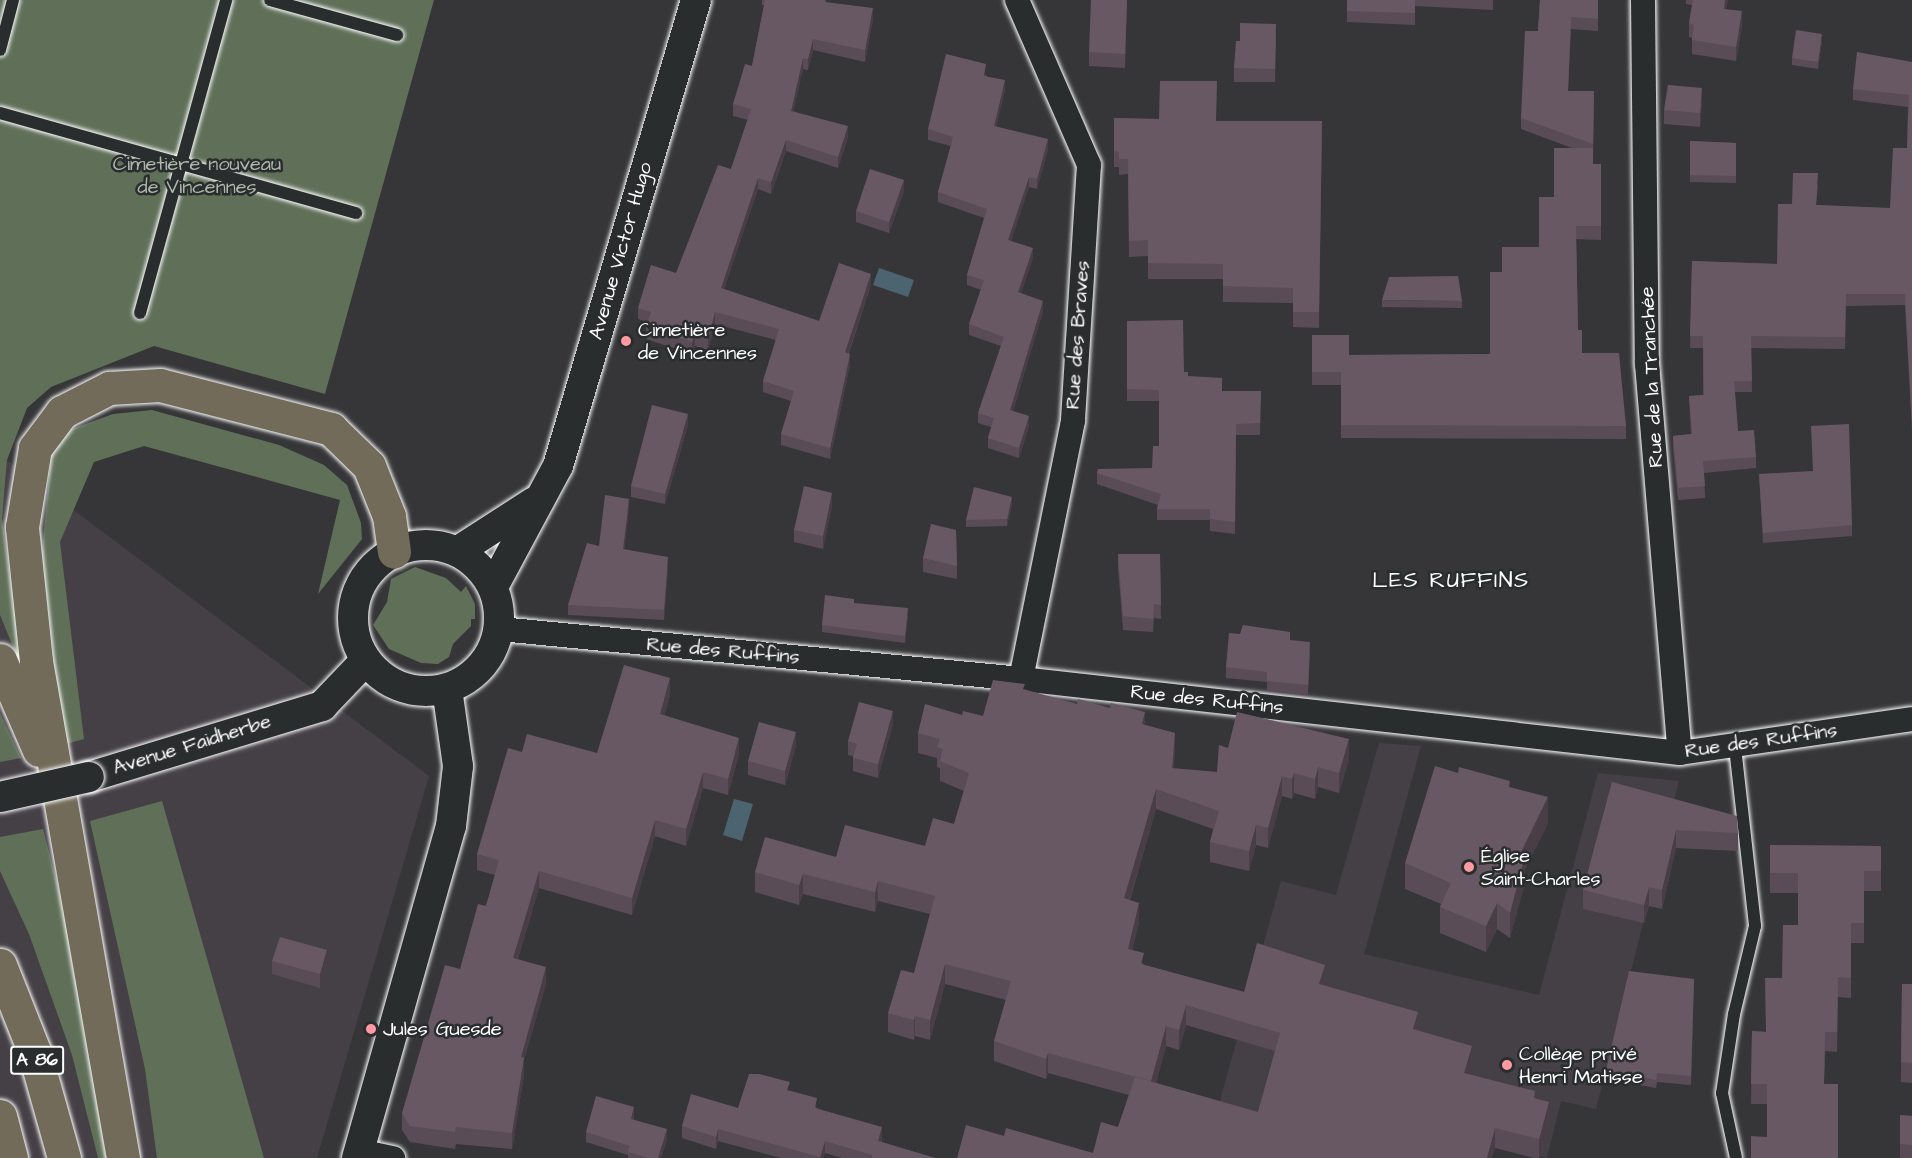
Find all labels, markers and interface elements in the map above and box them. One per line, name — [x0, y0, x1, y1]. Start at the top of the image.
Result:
park label: Cimetière nouveau de Vincennes — [113, 152, 281, 199]
street label: Avenue Victor Hugo — [584, 160, 658, 342]
street label: Rue des Braves — [1061, 260, 1095, 410]
street label: Rue de la Tranchée — [1635, 286, 1669, 468]
place label: Cimetière de Vincennes — [638, 318, 757, 365]
marker: Cimetière de Vincennes — [619, 334, 633, 348]
district label: LES RUFFINS — [1372, 568, 1530, 594]
street label: Rue des Ruffins — [645, 632, 801, 670]
street label: Rue des Ruffins — [1129, 680, 1285, 720]
street label: Avenue Faidherbe — [110, 710, 274, 780]
street label: Rue des Ruffins — [1683, 718, 1839, 764]
place label: Église Saint-Charles — [1481, 844, 1601, 891]
marker: Église Saint-Charles — [1462, 860, 1476, 874]
place label: Jules Guesde — [383, 1017, 502, 1041]
marker: Jules Guesde — [364, 1022, 378, 1036]
place label: Collège privé Henri Matisse — [1519, 1042, 1643, 1089]
road number: A 86 — [10, 1045, 64, 1075]
marker: Collège privé Henri Matisse — [1500, 1058, 1514, 1072]

